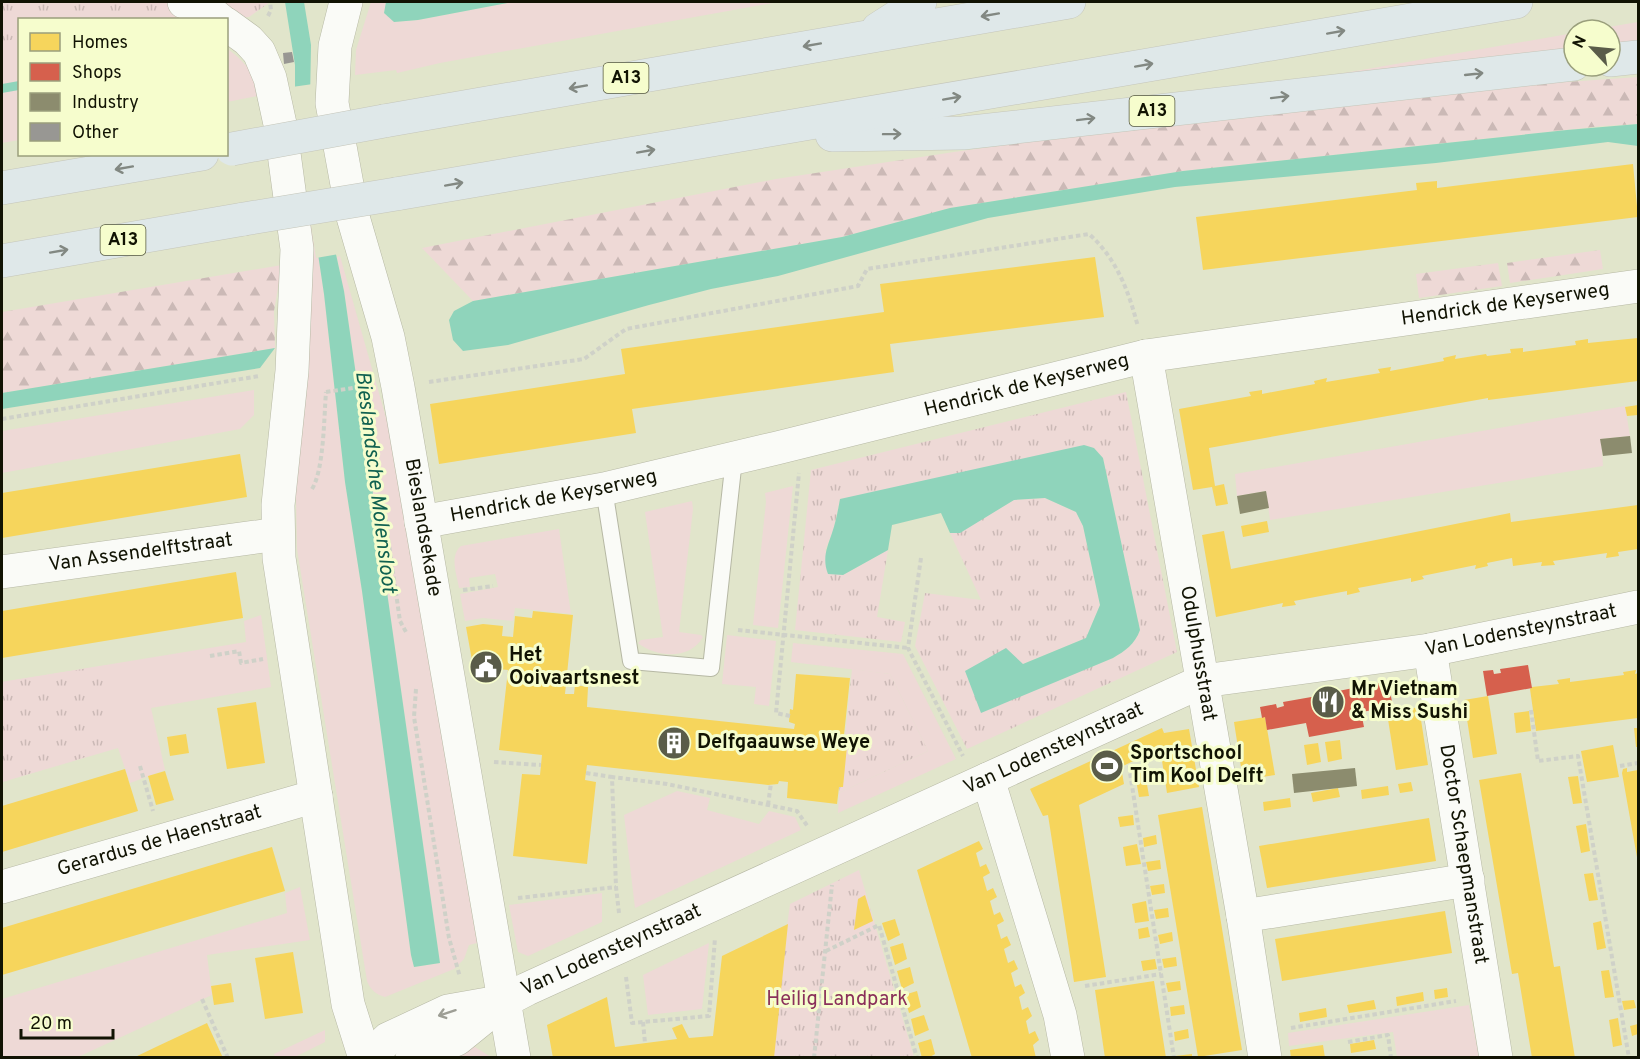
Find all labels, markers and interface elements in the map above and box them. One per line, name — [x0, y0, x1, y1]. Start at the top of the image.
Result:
one-way arrow — [981, 9, 1001, 20]
legend — [18, 18, 228, 156]
north arrow — [1562, 18, 1622, 78]
one-way arrow — [1326, 26, 1345, 37]
text: Homes — [72, 32, 128, 55]
text: N — [1569, 33, 1592, 52]
one-way arrow — [802, 40, 822, 51]
one-way arrow — [1133, 59, 1153, 70]
text: Shops — [72, 62, 122, 85]
road number: A13 — [604, 63, 648, 93]
one-way arrow — [1463, 69, 1483, 80]
one-way arrow — [569, 82, 589, 93]
one-way arrow — [1269, 91, 1289, 102]
text: Industry — [72, 92, 139, 115]
one-way arrow — [941, 93, 961, 104]
road number: A13 — [1130, 96, 1174, 126]
one-way arrow — [1076, 113, 1096, 124]
text: Other — [72, 122, 119, 145]
one-way arrow — [881, 129, 901, 140]
one-way arrow — [635, 145, 655, 156]
one-way arrow — [114, 162, 134, 173]
one-way arrow — [443, 178, 463, 189]
road number: A13 — [100, 225, 146, 255]
one-way arrow — [49, 245, 68, 256]
street label: Hendrick de Keyserweg — [1399, 277, 1611, 333]
street label: Hendrick de Keyserweg — [921, 348, 1132, 424]
water label: Bieslandsche Molensloot — [348, 369, 402, 596]
street label: Bieslandsekade — [398, 456, 447, 599]
street label: Hendrick de Keyserweg — [448, 464, 660, 530]
street label: Van Assendelftstraat — [47, 527, 234, 578]
street label: Odulphusstraat — [1173, 584, 1222, 723]
street label: Van Lodensteynstraat — [1423, 599, 1619, 664]
place label: Het Ooivaartsnest — [509, 643, 640, 692]
public building icon: Het Ooivaartsnest — [468, 649, 504, 685]
place label: Mr Vietnam & Miss Sushi — [1351, 677, 1468, 726]
restaurant icon: Mr Vietnam & Miss Sushi — [1310, 684, 1346, 720]
street label: Van Lodensteynstraat — [959, 697, 1148, 801]
building icon: Delfgaauwse Weye — [656, 725, 692, 761]
place label: Delfgaauwse Weye — [697, 730, 870, 756]
place label: Sportschool Tim Kool Delft — [1130, 741, 1264, 790]
street label: Doctor Schaepmanstraat — [1432, 742, 1494, 966]
sports icon: Sportschool Tim Kool Delft — [1089, 748, 1125, 784]
street label: Gerardus de Haenstraat — [54, 799, 265, 883]
street label: Van Lodensteynstraat — [517, 898, 706, 1003]
park label: Heilig Landpark — [766, 987, 908, 1013]
scale bar — [21, 1002, 112, 1040]
one-way arrow — [438, 1008, 457, 1019]
text: 20 m — [30, 1013, 72, 1036]

